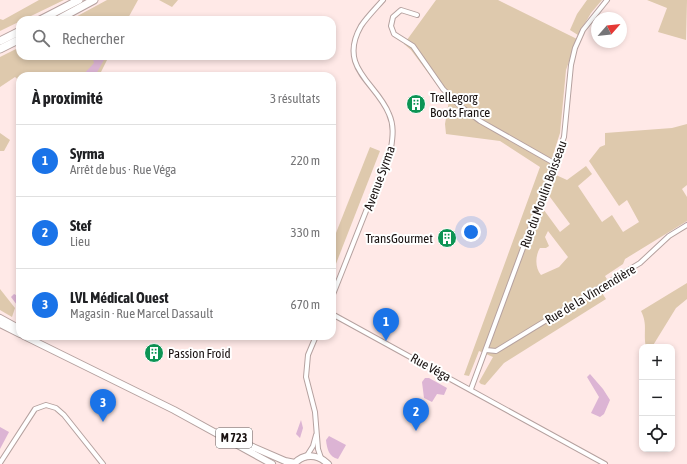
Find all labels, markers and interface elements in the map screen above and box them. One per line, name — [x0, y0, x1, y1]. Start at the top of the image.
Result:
north arrow — [591, 12, 627, 48]
search box — [16, 16, 336, 60]
icon: search — [30, 27, 52, 49]
text: Rechercher — [62, 30, 124, 47]
text: À proximité — [32, 88, 103, 108]
place label: Trellegorg Boots France — [430, 90, 490, 120]
text: 3 résultats — [270, 91, 320, 106]
building icon: Trellegorg Boots France — [405, 93, 427, 115]
street label: Rue du Moulin Boisseau — [517, 139, 570, 250]
street label: Avenue Syrma — [361, 144, 398, 213]
text: Syrma — [70, 145, 105, 162]
text: 1 — [42, 153, 48, 168]
text: 220 m — [291, 153, 320, 168]
text: Arrêt de bus · Rue Véga — [70, 162, 176, 177]
text: Stef — [70, 217, 91, 234]
your location — [461, 222, 481, 242]
text: 2 — [42, 225, 48, 240]
text: 330 m — [291, 225, 320, 240]
building icon: TransGourmet — [436, 227, 458, 249]
place label: TransGourmet — [365, 231, 433, 246]
text: Lieu — [70, 234, 90, 249]
street label: Rue de la Vincendière — [542, 261, 638, 327]
text: LVL Médical Ouest — [70, 289, 169, 306]
text: 3 — [42, 297, 48, 312]
text: 670 m — [291, 297, 320, 312]
text: Magasin · Rue Marcel Dassault — [70, 306, 213, 321]
pin: 1 — [373, 308, 399, 341]
building icon: Passion Froid — [143, 342, 165, 364]
map controls — [639, 344, 675, 452]
button: + — [639, 344, 675, 380]
place label: Passion Froid — [168, 346, 231, 361]
street label: Rue Véga — [408, 350, 454, 385]
button: − — [639, 380, 675, 416]
pin: 3 — [90, 389, 116, 422]
pin: 2 — [403, 398, 429, 431]
button: locate — [639, 416, 675, 452]
road number: M 723 — [216, 428, 252, 448]

